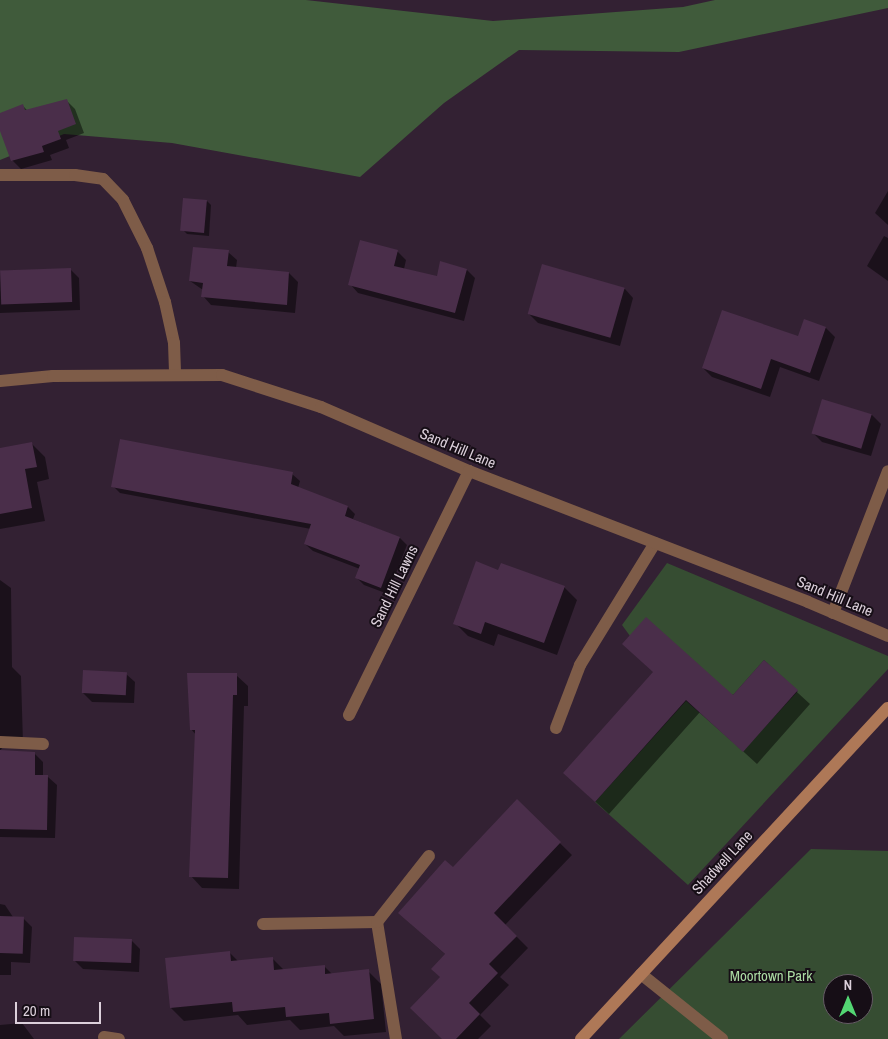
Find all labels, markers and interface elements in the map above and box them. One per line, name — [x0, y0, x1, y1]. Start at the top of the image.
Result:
street label: Sand Hill Lane — [417, 424, 499, 472]
street label: Sand Hill Lawns — [366, 542, 422, 630]
street label: Sand Hill Lane — [794, 572, 876, 620]
street label: Shadwell Lane — [688, 826, 756, 898]
park label: Moortown Park — [730, 967, 812, 985]
north arrow — [823, 974, 873, 1024]
text: N — [844, 976, 852, 994]
scale bar — [18, 992, 104, 1024]
text: 20 m — [23, 1000, 50, 1021]

